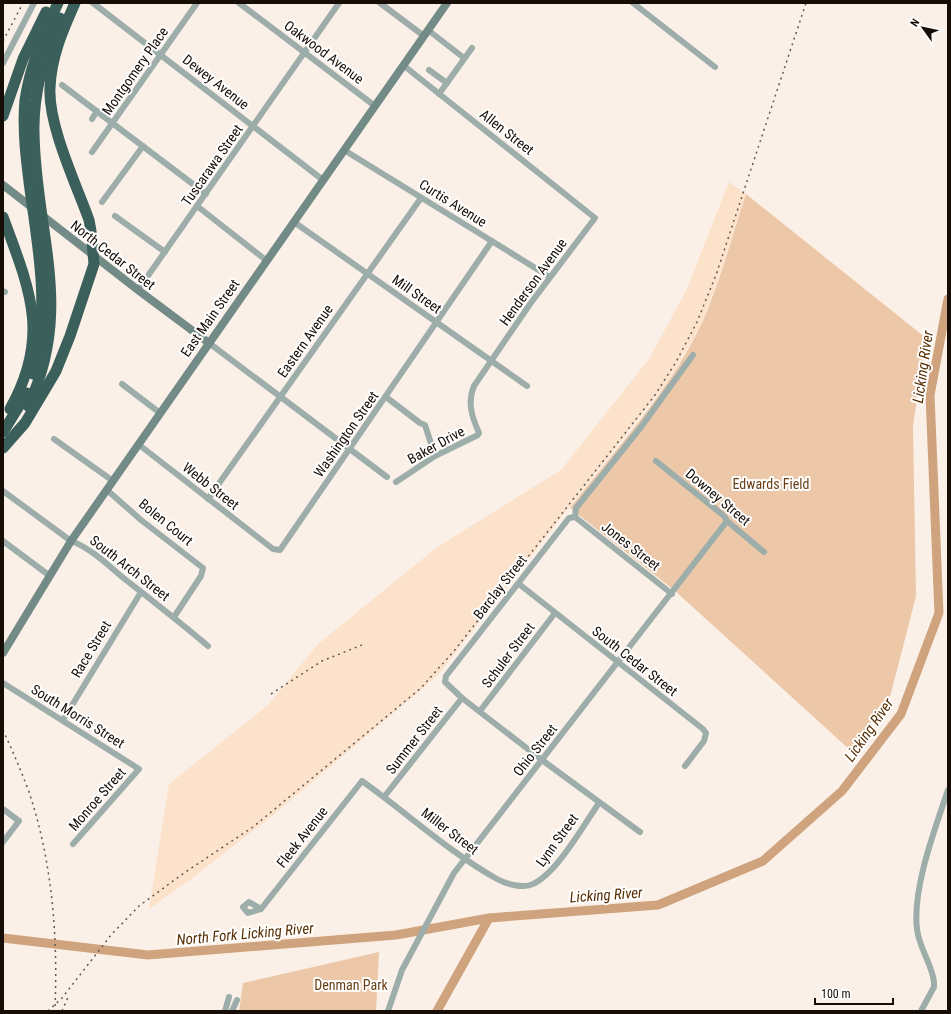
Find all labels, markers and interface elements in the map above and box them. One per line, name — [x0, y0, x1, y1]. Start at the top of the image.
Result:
north arrow — [903, 8, 943, 48]
text: N — [908, 16, 922, 29]
street label: Oakwood Avenue — [281, 17, 367, 87]
street label: Montgomery Place — [99, 24, 172, 118]
street label: Dewey Avenue — [180, 51, 253, 113]
street label: Allen Street — [477, 106, 537, 158]
street label: Tuscarawa Street — [178, 121, 246, 209]
street label: Curtis Avenue — [416, 176, 490, 230]
street label: North Cedar Street — [68, 217, 158, 293]
street label: Henderson Avenue — [496, 235, 570, 329]
street label: Mill Street — [389, 271, 445, 317]
street label: East Main Street — [177, 276, 243, 360]
street label: Eastern Avenue — [274, 301, 336, 381]
water label: Licking River — [909, 329, 937, 404]
street label: Washington Street — [310, 388, 382, 480]
street label: Baker Drive — [405, 423, 468, 467]
street label: Webb Street — [180, 459, 242, 513]
street label: Downey Street — [683, 465, 753, 529]
park label: Edwards Field — [733, 476, 809, 492]
street label: Bolen Court — [136, 495, 196, 549]
street label: Jones Street — [599, 518, 663, 574]
street label: South Arch Street — [87, 532, 173, 604]
street label: Barclay Street — [470, 552, 530, 622]
street label: Race Street — [68, 618, 114, 680]
street label: Schuler Street — [478, 619, 538, 691]
street label: South Cedar Street — [589, 623, 681, 699]
street label: South Morris Street — [28, 681, 128, 751]
water label: Licking River — [841, 694, 898, 765]
street label: Summer Street — [382, 703, 446, 777]
street label: Ohio Street — [510, 721, 560, 779]
street label: Monroe Street — [65, 764, 129, 834]
street label: Fleek Avenue — [273, 803, 331, 871]
street label: Miller Street — [418, 804, 482, 858]
street label: Lynn Street — [533, 811, 581, 869]
water label: Licking River — [569, 883, 644, 907]
water label: North Fork Licking River — [176, 919, 315, 949]
park label: Denman Park — [314, 977, 388, 993]
scale bar — [815, 980, 893, 1006]
text: 100 m — [821, 987, 851, 1001]

